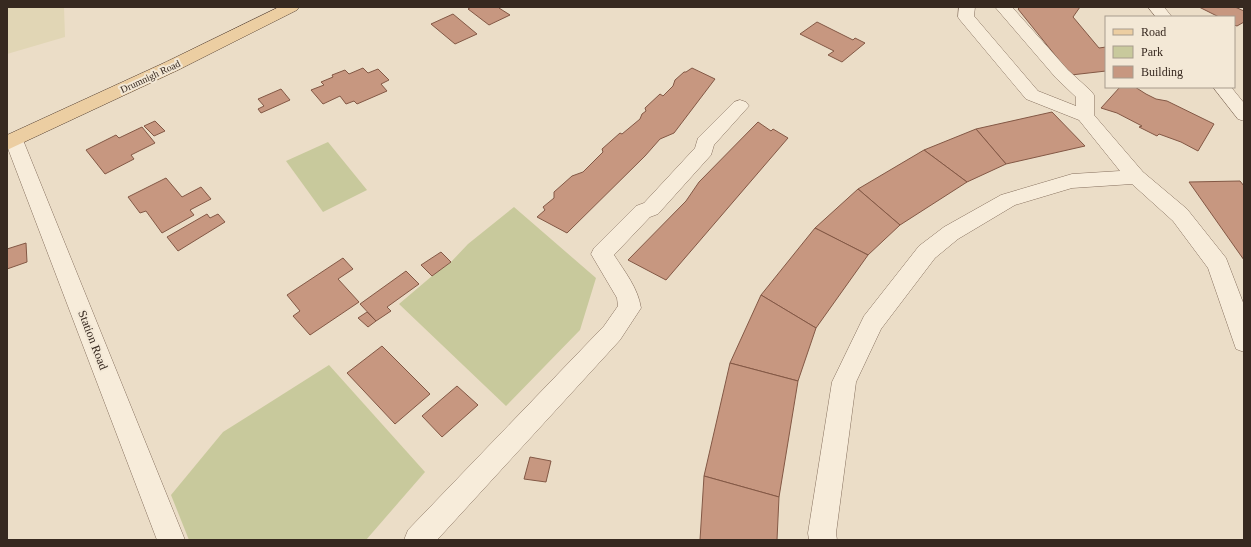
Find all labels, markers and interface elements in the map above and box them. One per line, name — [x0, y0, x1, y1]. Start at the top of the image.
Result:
legend — [1105, 16, 1235, 88]
text: Road — [1141, 25, 1166, 39]
text: Park — [1141, 45, 1163, 59]
street label: Drumnigh Road — [119, 58, 182, 95]
text: Building — [1141, 65, 1183, 79]
street label: Station Road — [75, 308, 111, 372]

